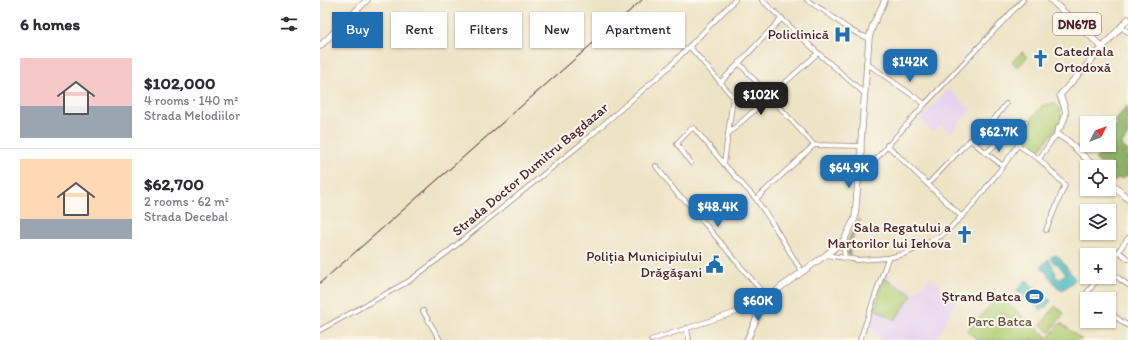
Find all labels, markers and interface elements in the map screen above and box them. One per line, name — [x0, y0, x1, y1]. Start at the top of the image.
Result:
chip: Buy — [332, 12, 383, 48]
chip: Rent — [391, 12, 447, 48]
chip: Filters — [455, 12, 522, 48]
chip: New — [530, 12, 584, 48]
chip: Apartment — [592, 12, 685, 48]
icon: filters — [278, 13, 300, 35]
road number: DN67B — [1053, 13, 1101, 35]
text: 6 homes — [20, 14, 80, 34]
hospital icon: Policlinică — [832, 24, 852, 44]
place label: Policlinică — [768, 26, 830, 43]
place label: Catedrala Ortodoxă — [1054, 43, 1114, 76]
pin: $142K — [882, 49, 938, 83]
church icon: Catedrala Ortodoxă — [1031, 49, 1051, 69]
text: $142K — [892, 54, 928, 69]
text: $102,000 — [144, 73, 215, 93]
icon: home — [52, 74, 100, 122]
pin: $102K — [733, 82, 789, 116]
text: $102K — [743, 87, 779, 102]
text: 4 rooms · 140 m² — [144, 93, 238, 108]
street label: Strada Doctor Dumitru Bagdazar — [449, 99, 612, 240]
text: Strada Melodiilor — [144, 108, 240, 123]
north arrow — [1080, 116, 1116, 152]
map controls — [1080, 116, 1116, 328]
pin: $62.7K — [966, 119, 1032, 153]
text: $62.7K — [980, 124, 1018, 139]
pin: $64.9K — [816, 155, 882, 189]
text: $64.9K — [829, 160, 869, 175]
button: locate — [1080, 160, 1116, 196]
text: $62,700 — [144, 174, 204, 194]
icon: home — [52, 175, 100, 223]
text: 2 rooms · 62 m² — [144, 194, 229, 209]
pin: $48.4K — [685, 194, 751, 228]
text: $48.4K — [698, 199, 738, 214]
button: layers — [1080, 204, 1116, 240]
text: Strada Decebal — [144, 209, 228, 224]
place label: Sala Regatului a Martorilor lui Iehova — [828, 219, 952, 252]
church icon: Sala Regatului a Martorilor lui Iehova — [954, 225, 974, 245]
place label: Poliția Municipiului Drăgășani — [586, 248, 702, 281]
button: + — [1080, 248, 1116, 284]
public building icon: Poliția Municipiului Drăgășani — [705, 254, 725, 274]
sports icon: Ștrand Batca — [1024, 286, 1044, 306]
pin: $60K — [734, 288, 782, 322]
place label: Ștrand Batca — [941, 288, 1022, 305]
button: − — [1080, 292, 1116, 328]
text: $60K — [743, 293, 773, 308]
park label: Parc Batca — [968, 313, 1033, 330]

